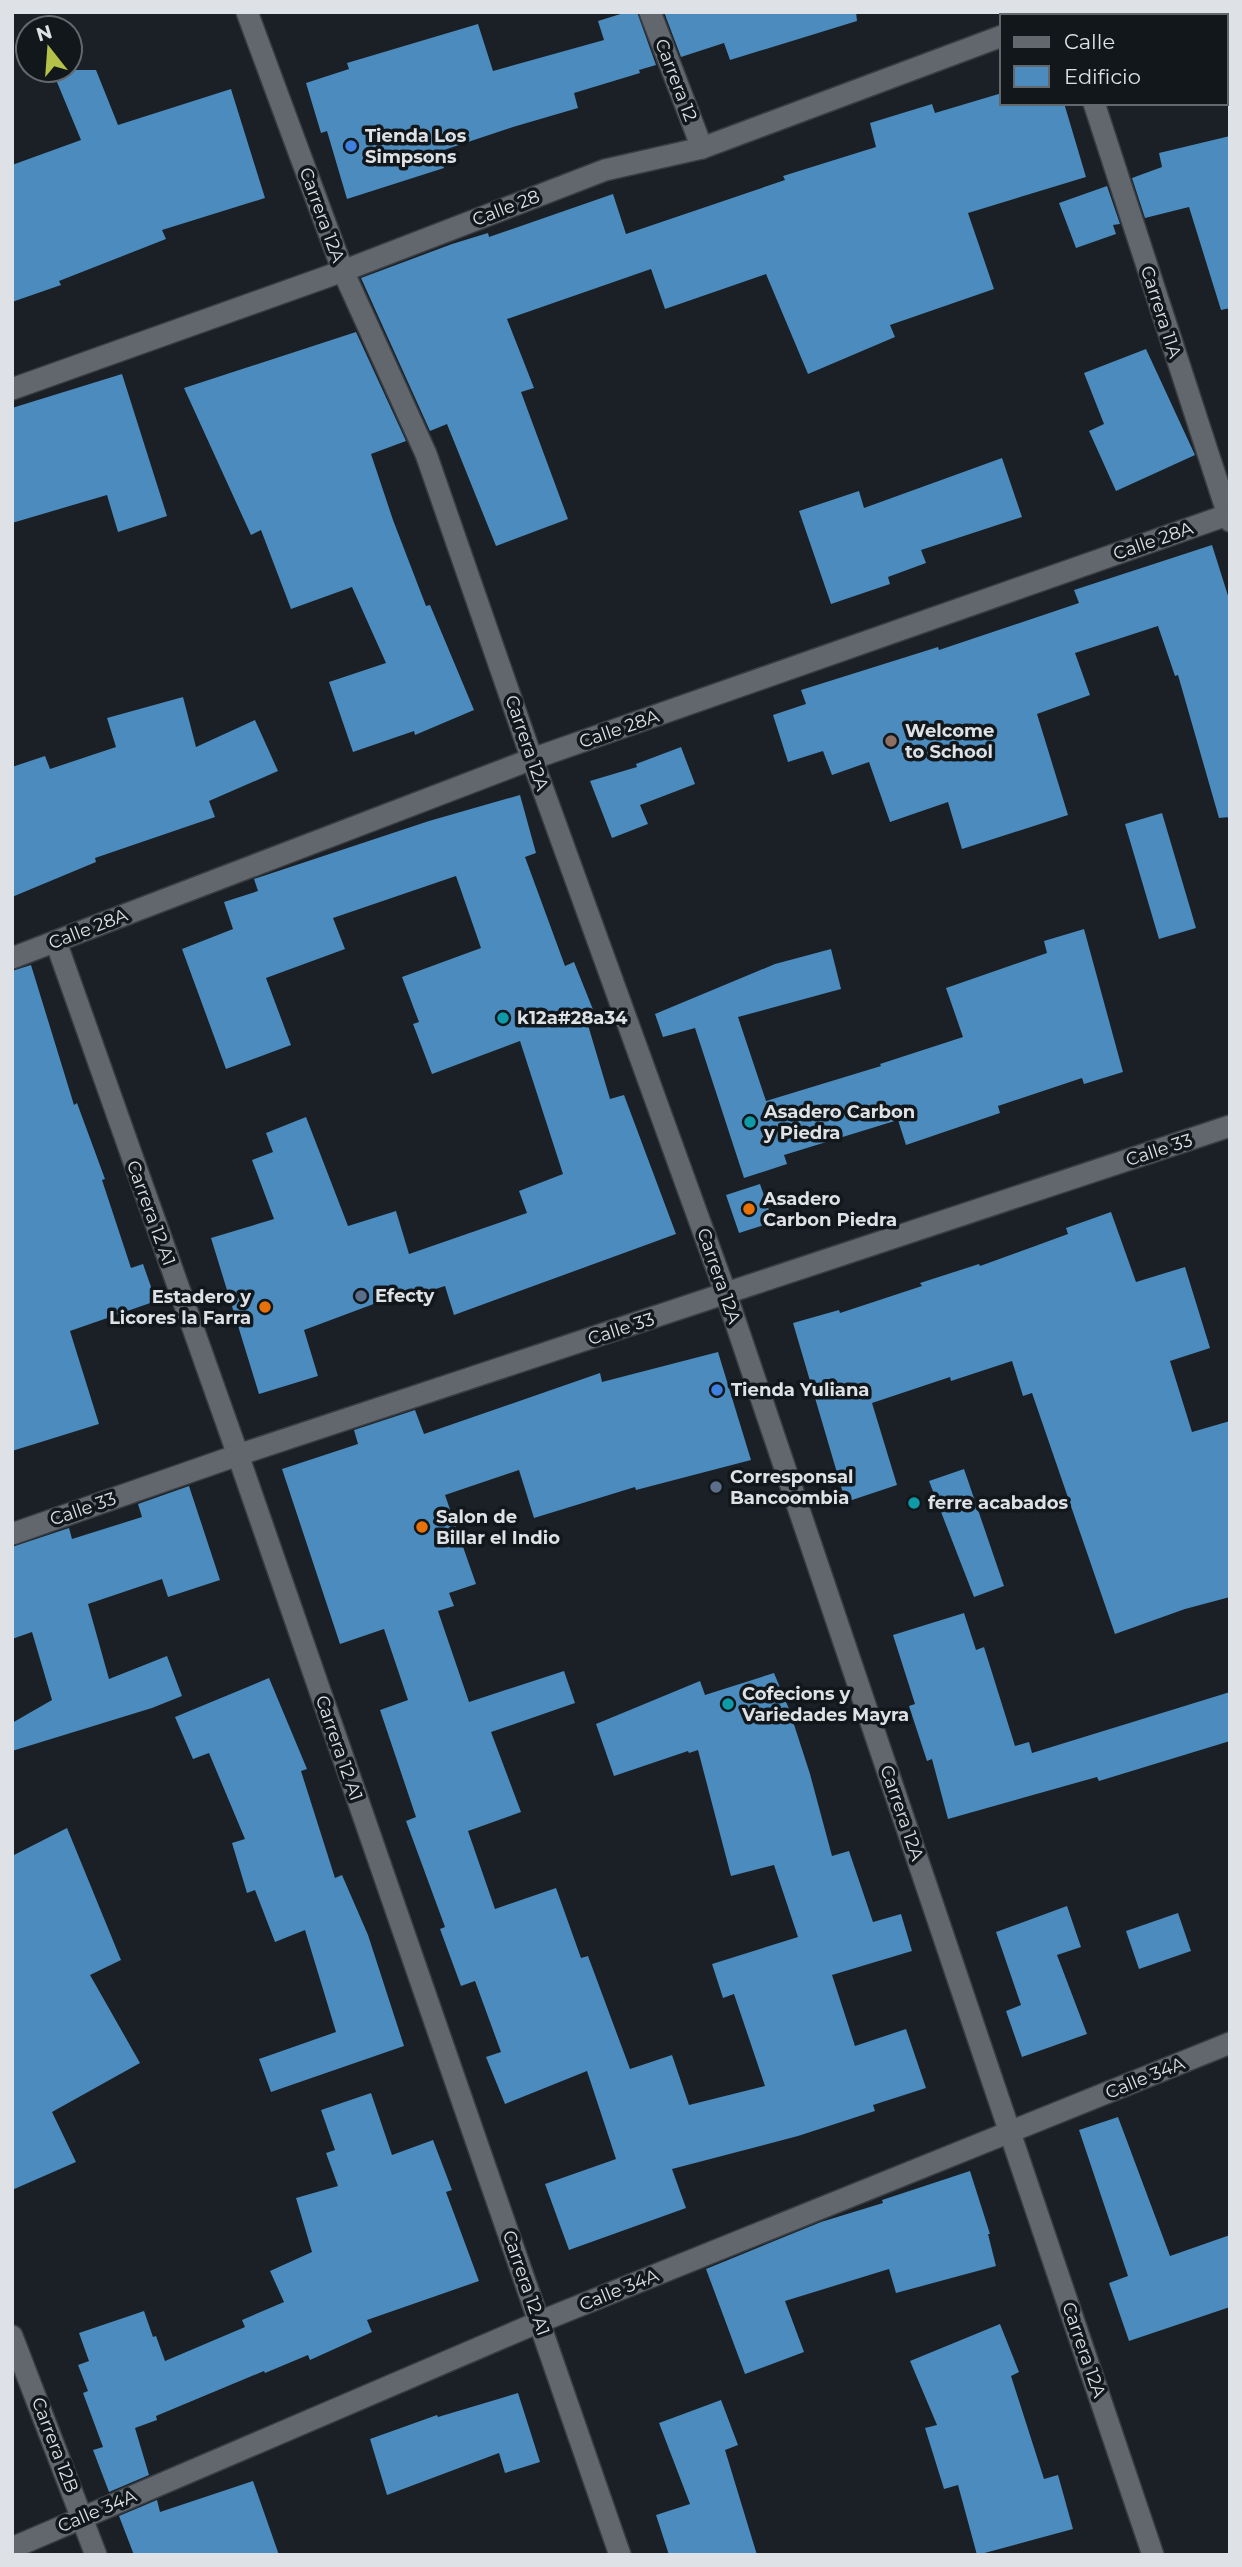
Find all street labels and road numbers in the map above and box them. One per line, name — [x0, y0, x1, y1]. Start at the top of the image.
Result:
street label: Carrera 12 — [650, 36, 702, 124]
street label: Carrera 12A — [295, 164, 349, 266]
street label: Calle 28 — [469, 185, 543, 231]
street label: Carrera 11A — [1136, 263, 1186, 361]
street label: Calle 28A — [1110, 517, 1196, 565]
street label: Carrera 12A — [500, 692, 554, 794]
street label: Calle 28A — [576, 705, 662, 753]
street label: Calle 28A — [45, 904, 131, 954]
street label: Calle 33 — [1123, 1129, 1195, 1171]
street label: Carrera 12 A1 — [122, 1158, 180, 1268]
street label: Carrera 12A — [692, 1225, 746, 1327]
street label: Calle 33 — [585, 1308, 657, 1350]
street label: Calle 33 — [47, 1487, 119, 1531]
street label: Carrera 12 A1 — [311, 1692, 367, 1804]
street label: Carrera 12A — [875, 1762, 929, 1864]
street label: Calle 34A — [1102, 2052, 1188, 2104]
street label: Carrera 12 A1 — [498, 2227, 554, 2339]
street label: Calle 34A — [576, 2264, 662, 2316]
street label: Carrera 12A — [1057, 2299, 1111, 2401]
street label: Carrera 12B — [27, 2394, 83, 2496]
street label: Calle 34A — [54, 2485, 140, 2537]

